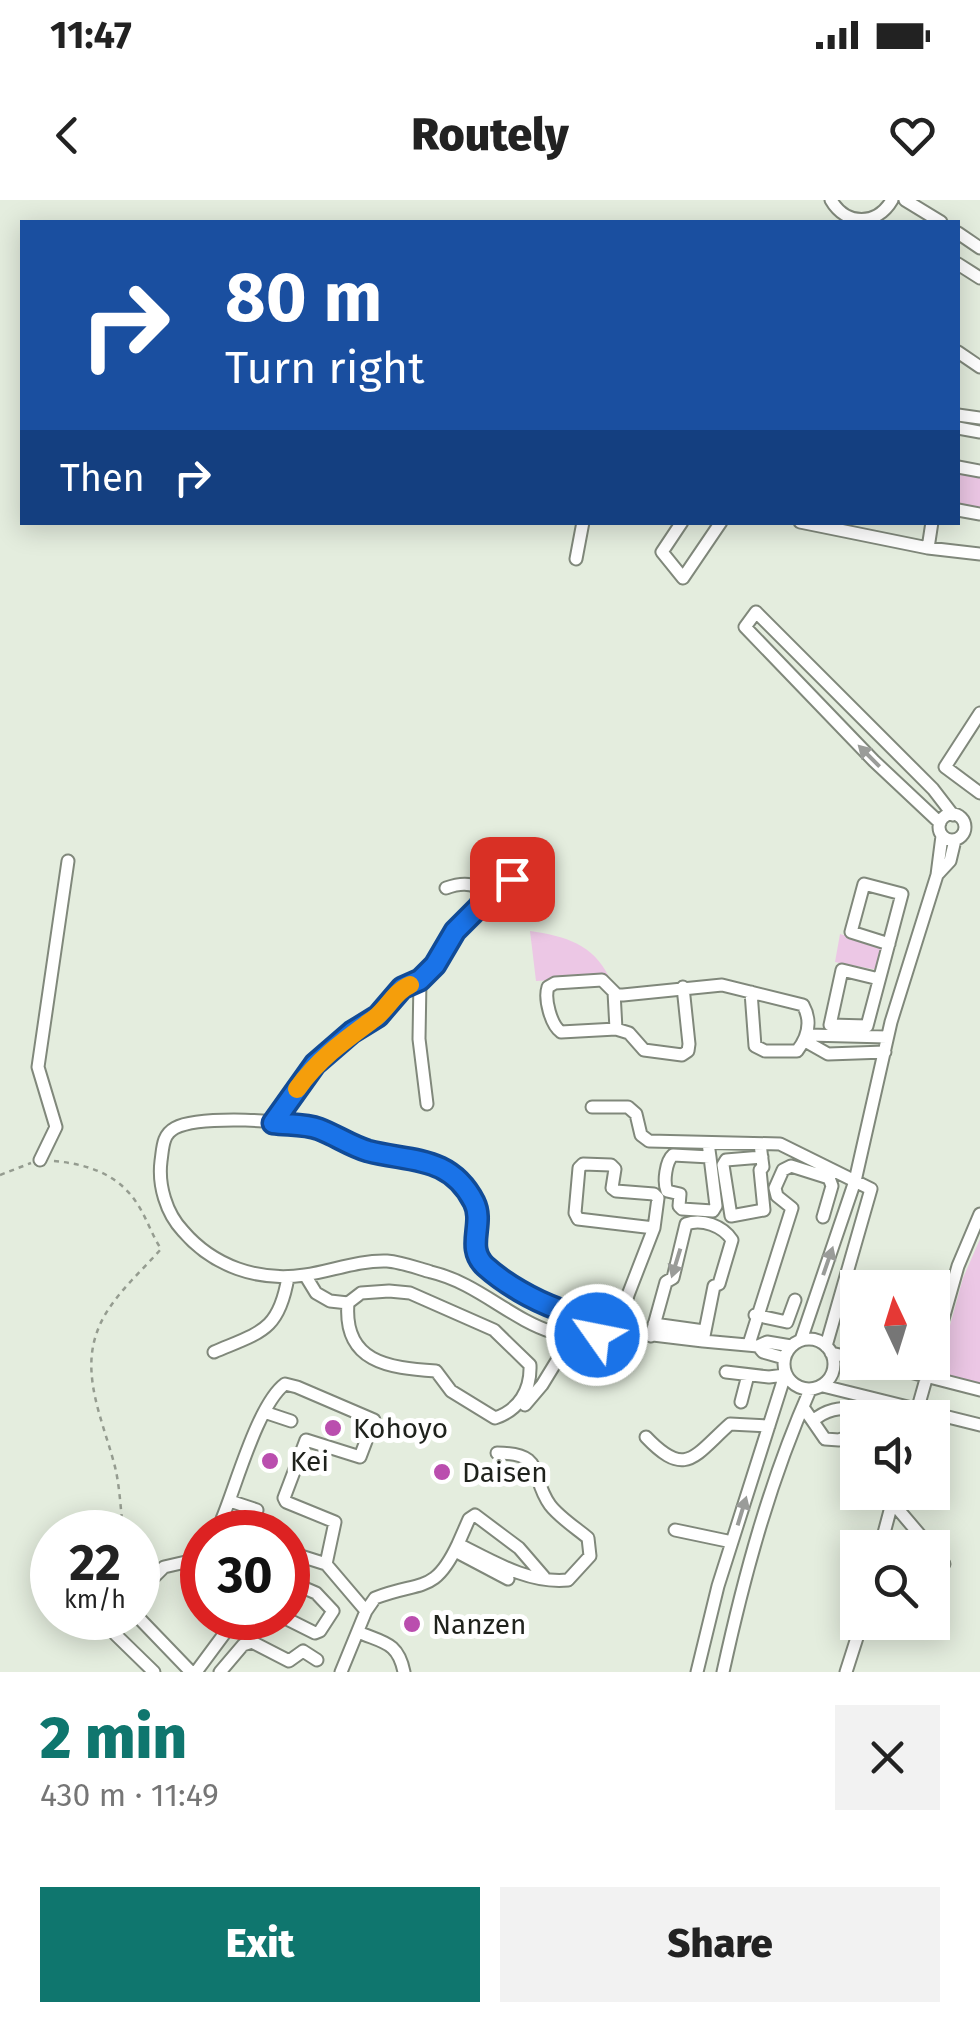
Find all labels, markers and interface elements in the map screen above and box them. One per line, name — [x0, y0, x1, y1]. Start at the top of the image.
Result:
text: 11:47 — [50, 12, 132, 58]
icon: back — [40, 108, 95, 163]
text: Routely — [411, 108, 569, 162]
icon: heart — [885, 108, 940, 163]
text: 80 m — [225, 256, 382, 340]
icon: right — [60, 260, 190, 390]
text: Turn right — [225, 341, 424, 395]
icon: right — [165, 450, 220, 505]
text: Then — [60, 455, 145, 501]
one-way arrow — [858, 744, 882, 768]
pin — [470, 837, 555, 922]
icon: arrive — [485, 852, 540, 907]
one-way arrow — [822, 1245, 837, 1275]
one-way arrow — [667, 1247, 683, 1278]
north arrow — [840, 1270, 950, 1380]
map controls — [840, 1270, 950, 1640]
position arrow — [545, 1283, 649, 1387]
button: sound — [840, 1400, 950, 1510]
place label: Kohoyo — [353, 1412, 448, 1445]
marker: Kohoyo — [322, 1417, 344, 1439]
place label: Kei — [290, 1445, 329, 1478]
marker: Kei — [259, 1450, 281, 1472]
place label: Daisen — [462, 1456, 548, 1489]
marker: Daisen — [431, 1461, 453, 1483]
one-way arrow — [735, 1495, 750, 1525]
speed limit sign: 30 — [180, 1510, 310, 1640]
button: search — [840, 1530, 950, 1640]
text: 22 — [69, 1533, 121, 1593]
text: km/h — [64, 1585, 126, 1615]
place label: Nanzen — [432, 1608, 526, 1641]
marker: Nanzen — [401, 1613, 423, 1635]
text: 2 min — [40, 1702, 187, 1774]
button: close — [835, 1705, 940, 1810]
text: 430 m · 11:49 — [40, 1776, 219, 1814]
button: Exit — [40, 1887, 480, 2002]
button: Share — [500, 1887, 940, 2002]

